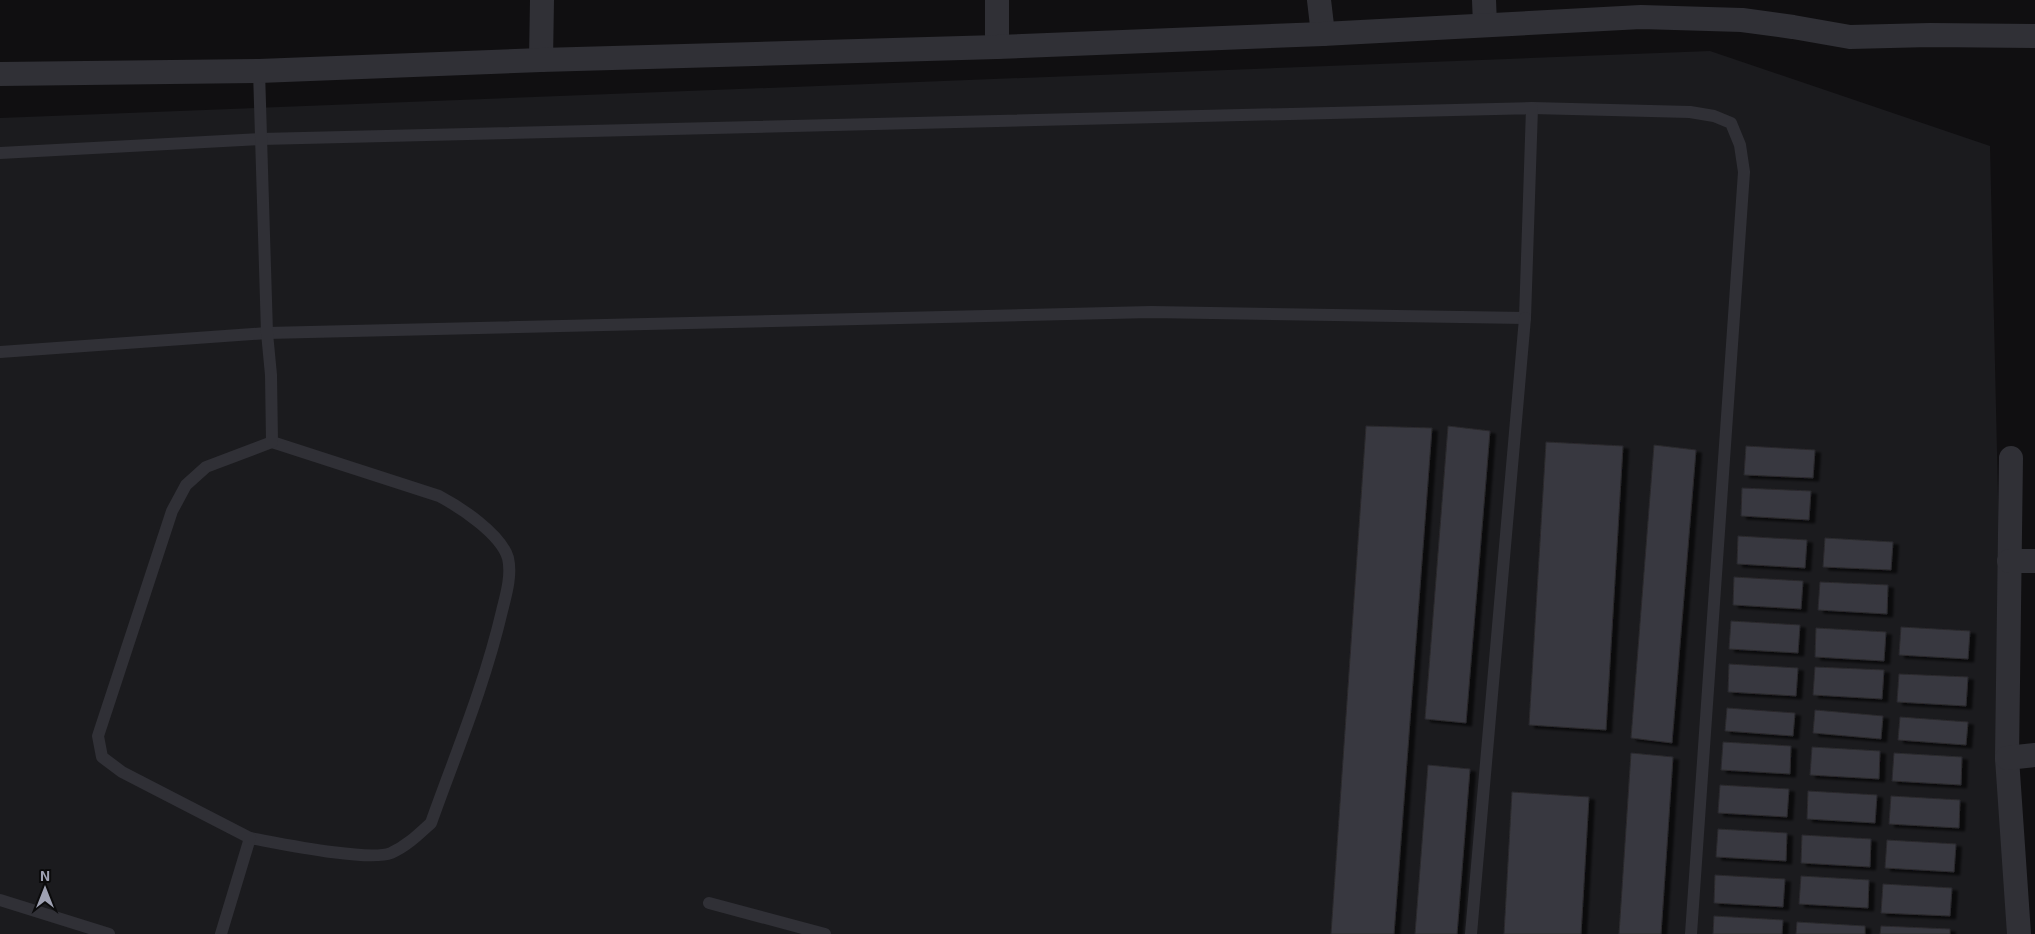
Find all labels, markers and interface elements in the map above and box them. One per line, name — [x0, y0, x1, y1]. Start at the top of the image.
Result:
north arrow — [20, 864, 70, 914]
text: N — [40, 867, 50, 884]

